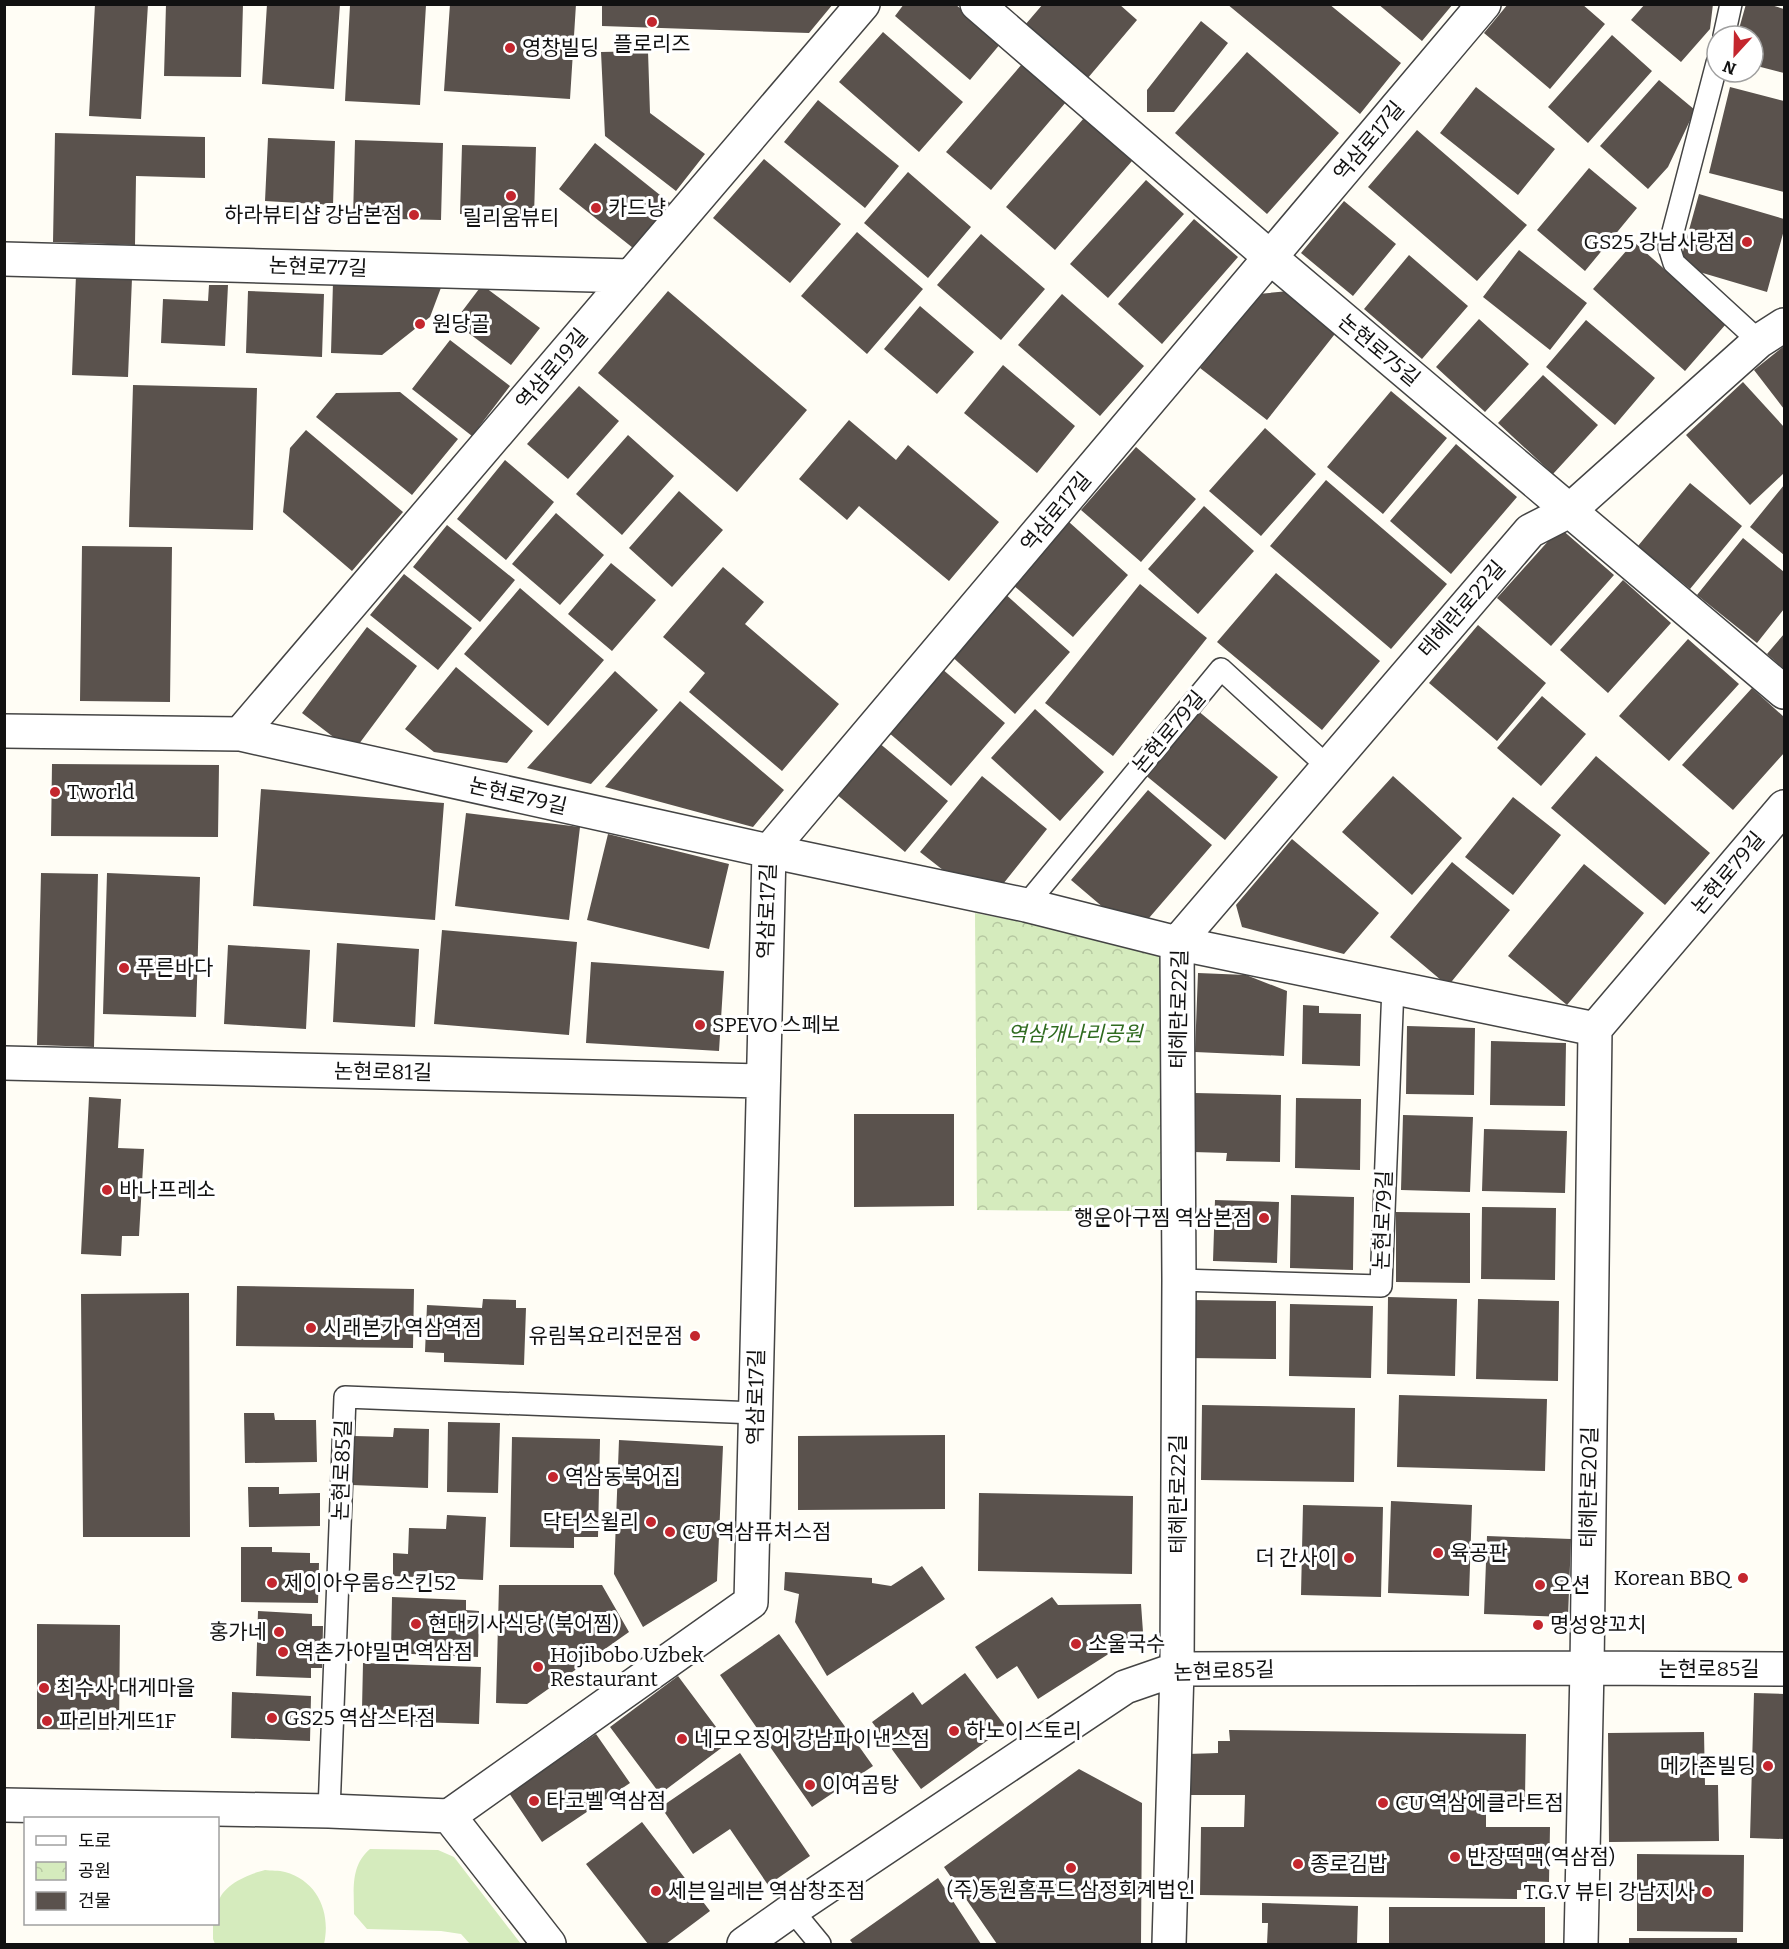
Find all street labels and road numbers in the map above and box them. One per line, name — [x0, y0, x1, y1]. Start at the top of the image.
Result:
street label: 역삼로17길 — [1328, 96, 1410, 186]
street label: 논현로77길 — [268, 252, 368, 282]
street label: 논현로75길 — [1333, 308, 1425, 392]
street label: 역삼로19길 — [511, 323, 593, 415]
street label: 역삼로17길 — [1015, 467, 1097, 557]
street label: 테헤란로22길 — [1413, 555, 1511, 663]
street label: 논현로79길 — [1127, 685, 1211, 779]
street label: 논현로79길 — [466, 772, 570, 820]
street label: 논현로79길 — [1686, 826, 1770, 920]
street label: 역삼로17길 — [752, 863, 782, 959]
street label: 테헤란로22길 — [1165, 949, 1193, 1069]
street label: 논현로81길 — [334, 1058, 432, 1086]
street label: 논현로79길 — [1368, 1170, 1398, 1270]
street label: 역삼로17길 — [742, 1349, 770, 1445]
street label: 논현로85길 — [327, 1419, 357, 1521]
street label: 테헤란로20길 — [1575, 1426, 1603, 1548]
street label: 테헤란로22길 — [1165, 1434, 1191, 1554]
street label: 논현로85길 — [1173, 1656, 1275, 1686]
street label: 논현로85길 — [1658, 1656, 1760, 1682]

